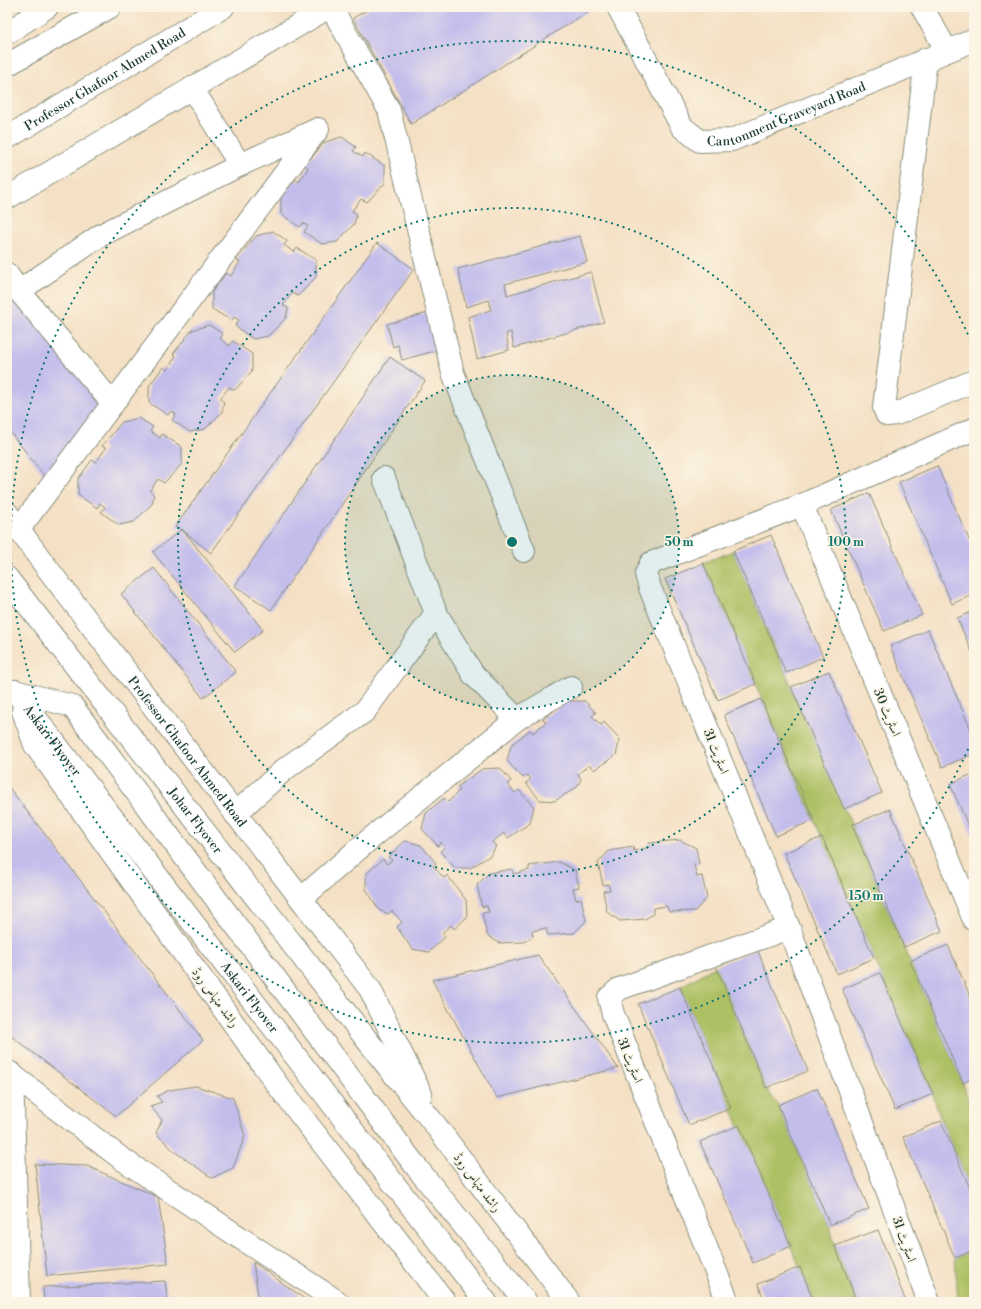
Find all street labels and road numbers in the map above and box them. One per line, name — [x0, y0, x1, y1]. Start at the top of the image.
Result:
street label: Professor Ghafoor Ahmed Road — [21, 24, 189, 135]
street label: Cantonment Graveyard Road — [707, 78, 869, 150]
street label: Professor Ghafoor Ahmed Road — [124, 673, 250, 831]
street label: اسٹریٹ 30 — [870, 686, 904, 739]
street label: Askari Flyover — [19, 701, 85, 780]
street label: اسٹریٹ 31 — [700, 726, 732, 777]
street label: Johar Flyover — [164, 784, 226, 857]
street label: Askari Flyover — [216, 958, 282, 1037]
street label: راشد منہاس روڈ — [188, 965, 242, 1031]
street label: اسٹریٹ 31 — [614, 1035, 646, 1086]
street label: راشد منہاس روڈ — [450, 1150, 505, 1215]
street label: اسٹریٹ 31 — [888, 1214, 920, 1265]

